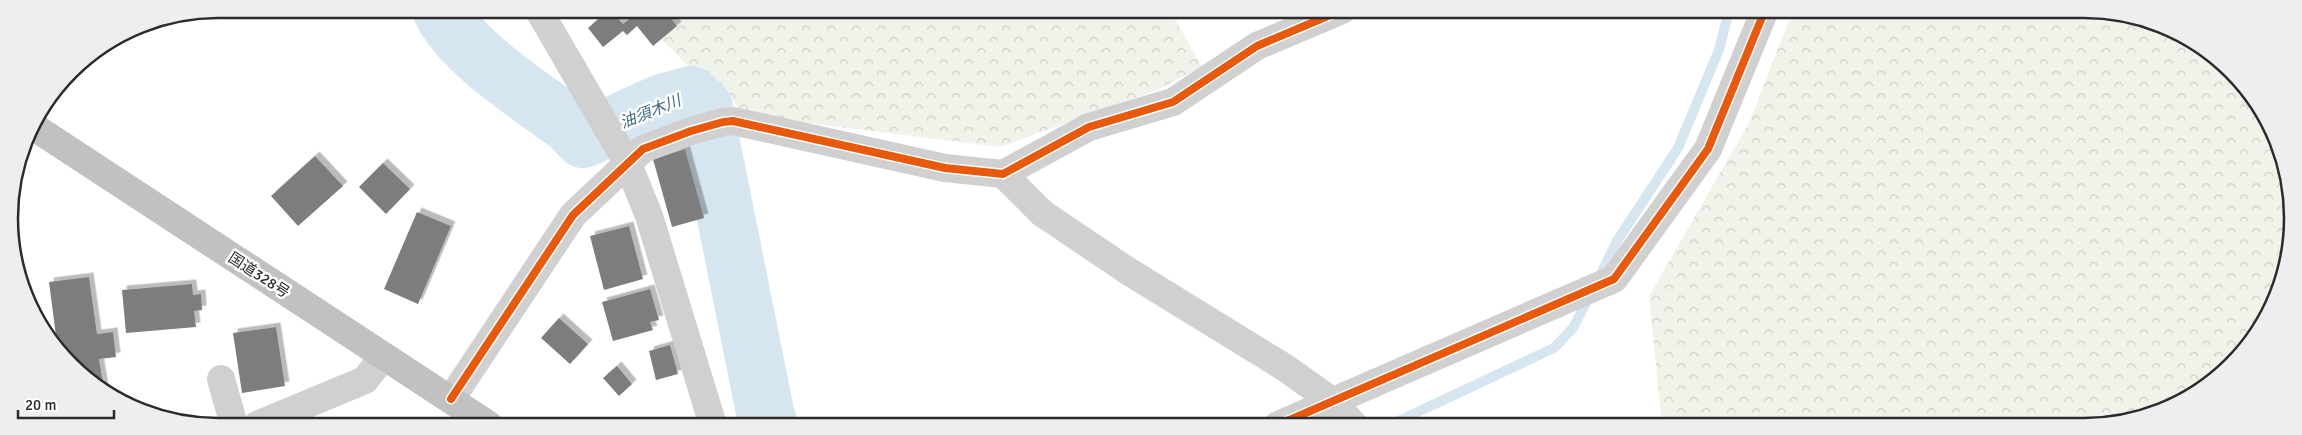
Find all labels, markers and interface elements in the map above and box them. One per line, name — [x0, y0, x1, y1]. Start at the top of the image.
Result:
water label: 油須木川 — [617, 90, 686, 133]
street label: 国道328号 — [225, 249, 293, 301]
scale bar — [18, 388, 114, 420]
text: 20 m — [25, 396, 56, 414]

